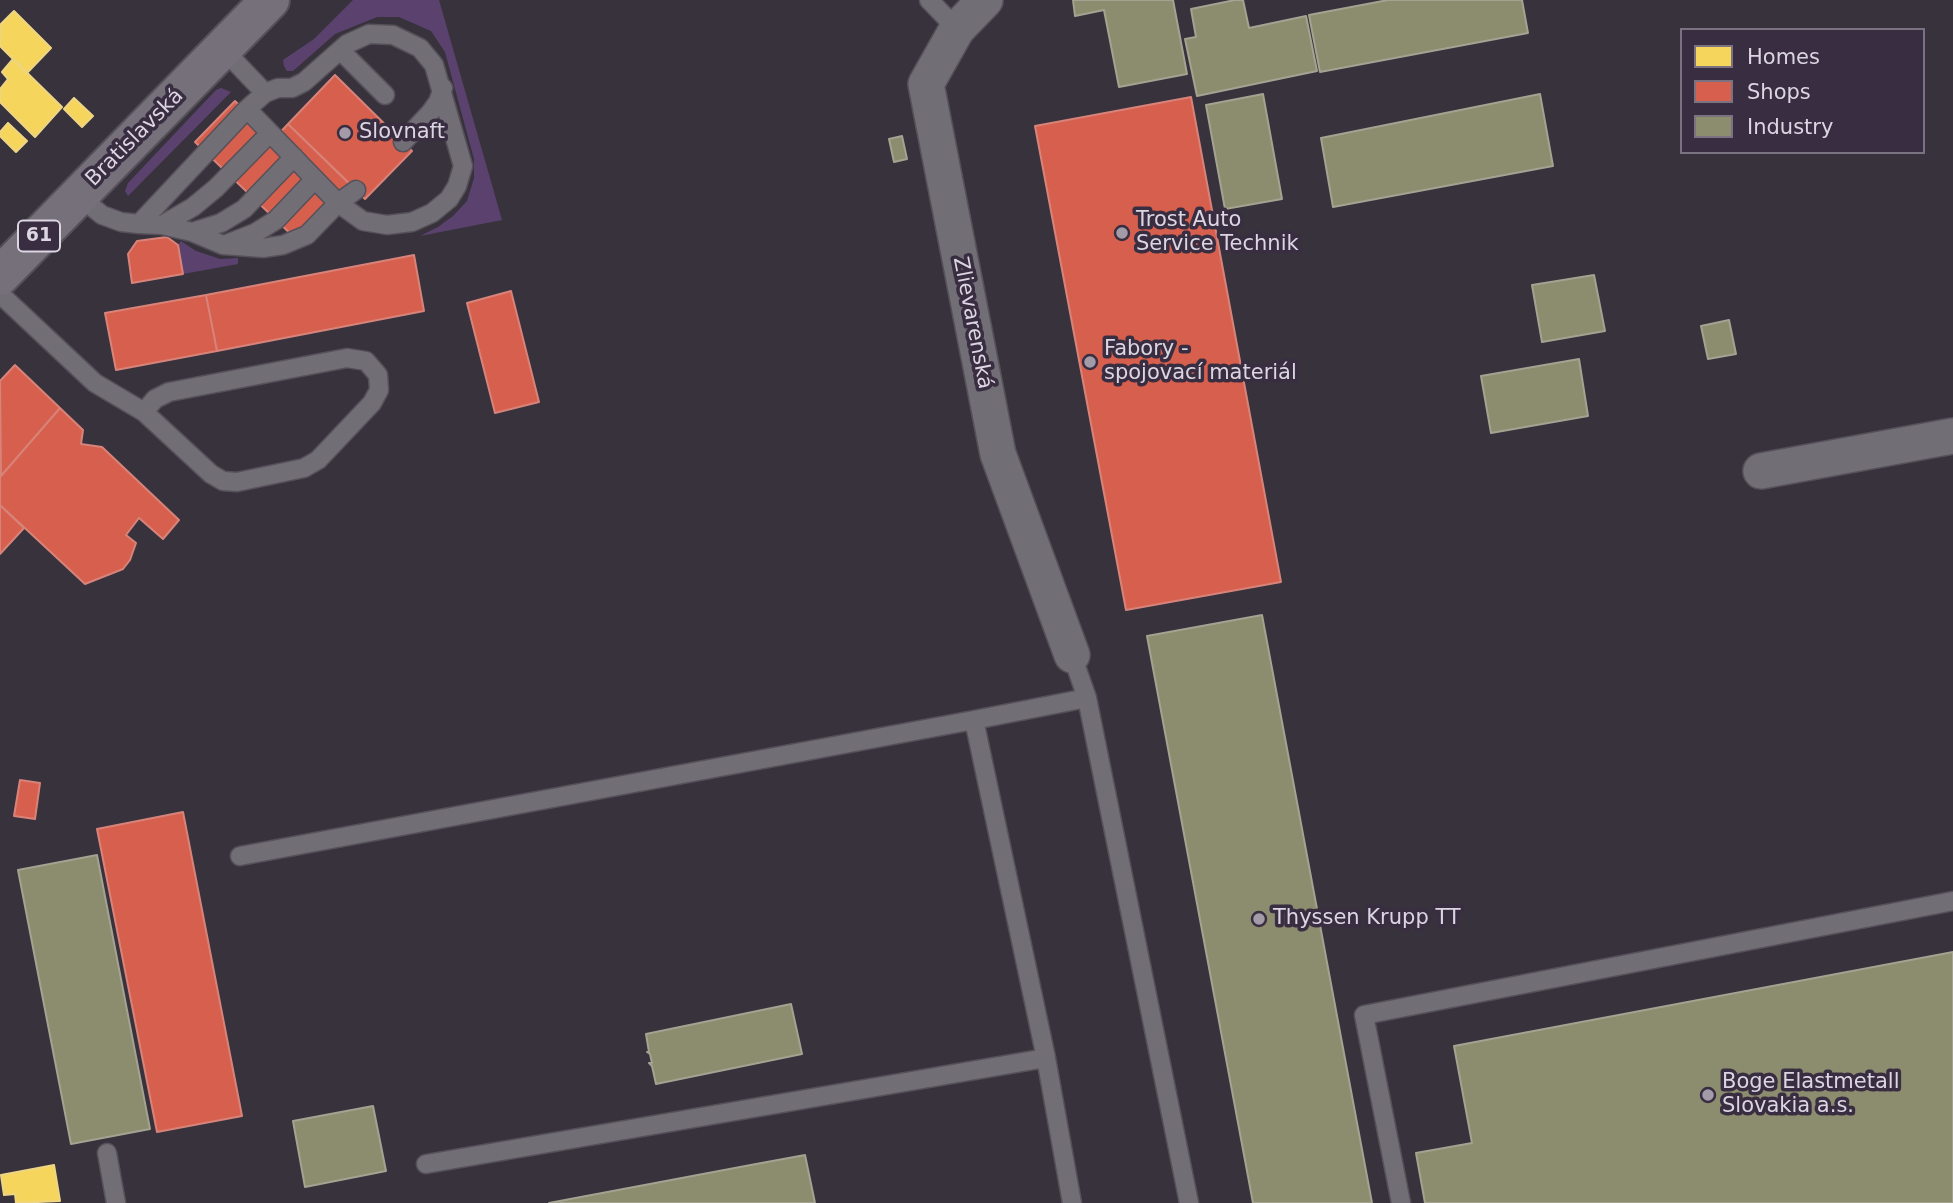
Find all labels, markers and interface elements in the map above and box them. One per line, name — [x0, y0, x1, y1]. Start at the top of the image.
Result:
legend — [1680, 28, 1925, 154]
text: Homes — [1747, 45, 1820, 69]
text: Shops — [1747, 80, 1811, 104]
street label: Bratislavská — [81, 84, 189, 192]
text: Industry — [1747, 115, 1833, 139]
place label: Slovnaft — [359, 120, 445, 146]
marker: Slovnaft — [337, 125, 353, 141]
place label: Trost Auto Service Technik — [1136, 208, 1299, 258]
road number: 61 — [18, 220, 60, 252]
marker: Trost Auto Service Technik — [1114, 225, 1130, 241]
street label: Zlievarenská — [947, 255, 997, 391]
place label: Fabory - spojovací materiál — [1104, 337, 1297, 387]
marker: Fabory - spojovací materiál — [1082, 354, 1098, 370]
place label: Thyssen Krupp TT — [1273, 906, 1461, 932]
marker: Thyssen Krupp TT — [1251, 911, 1267, 927]
place label: Boge Elastmetall Slovakia a.s. — [1722, 1070, 1899, 1120]
marker: Boge Elastmetall Slovakia a.s. — [1700, 1087, 1716, 1103]

